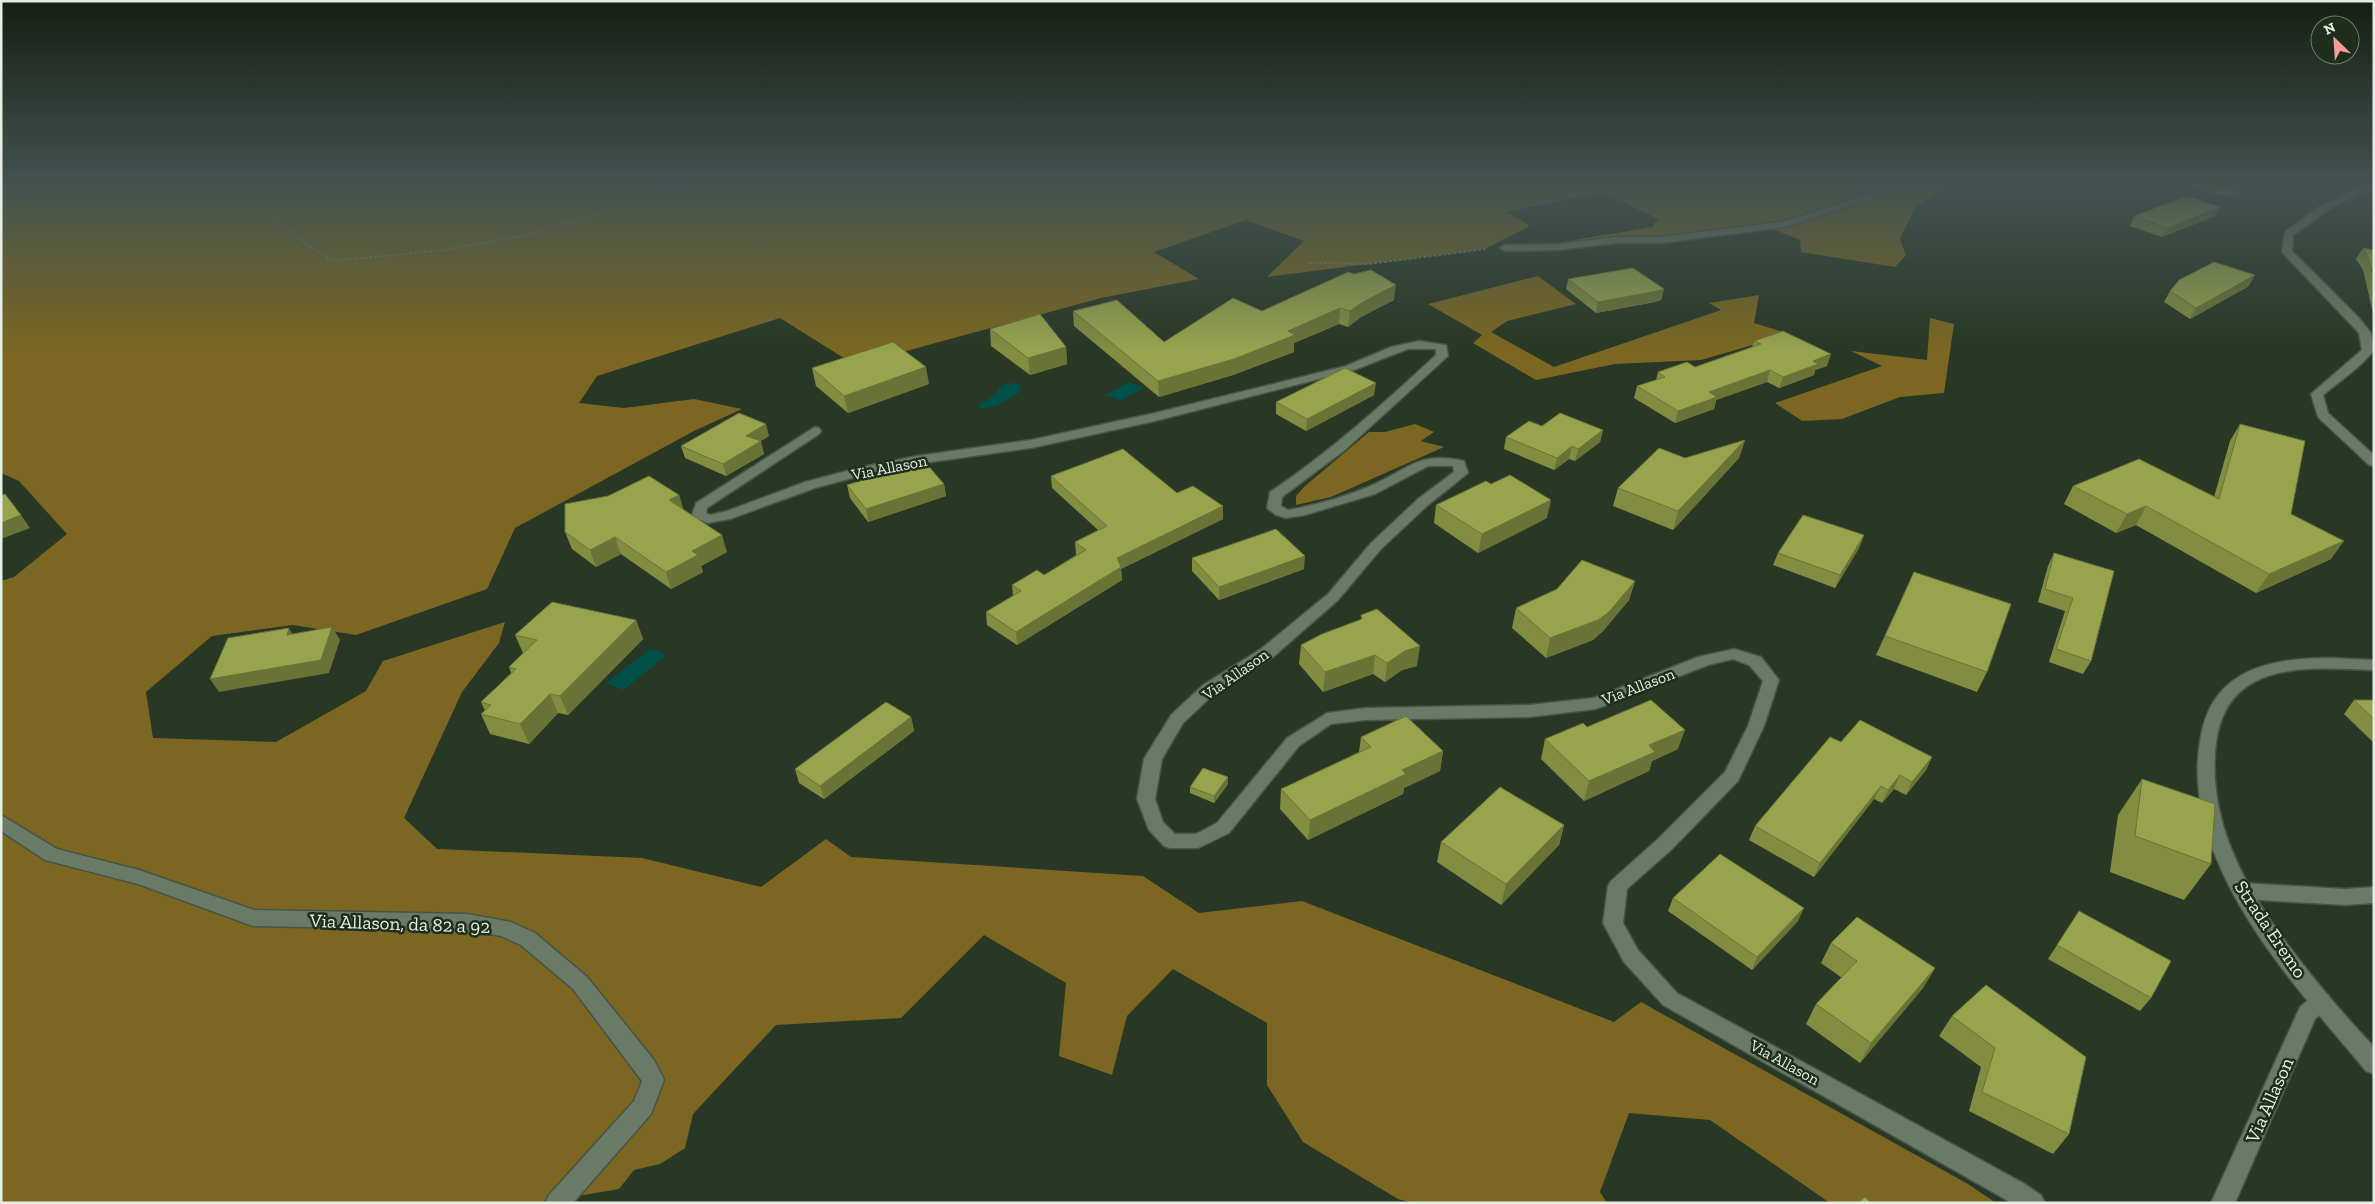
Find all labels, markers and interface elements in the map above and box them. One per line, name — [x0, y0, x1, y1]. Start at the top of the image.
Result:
north arrow — [2310, 15, 2360, 65]
text: N — [2321, 19, 2338, 39]
street label: Via Allason — [849, 451, 929, 484]
street label: Via Allason — [1198, 644, 1273, 705]
street label: Via Allason — [1598, 664, 1678, 709]
street label: Strada Eremo — [2230, 876, 2312, 983]
street label: Via Allason, da 82 a 92 — [308, 909, 491, 938]
street label: Via Allason — [1746, 1035, 1823, 1090]
street label: Via Allason — [2240, 1054, 2298, 1147]

